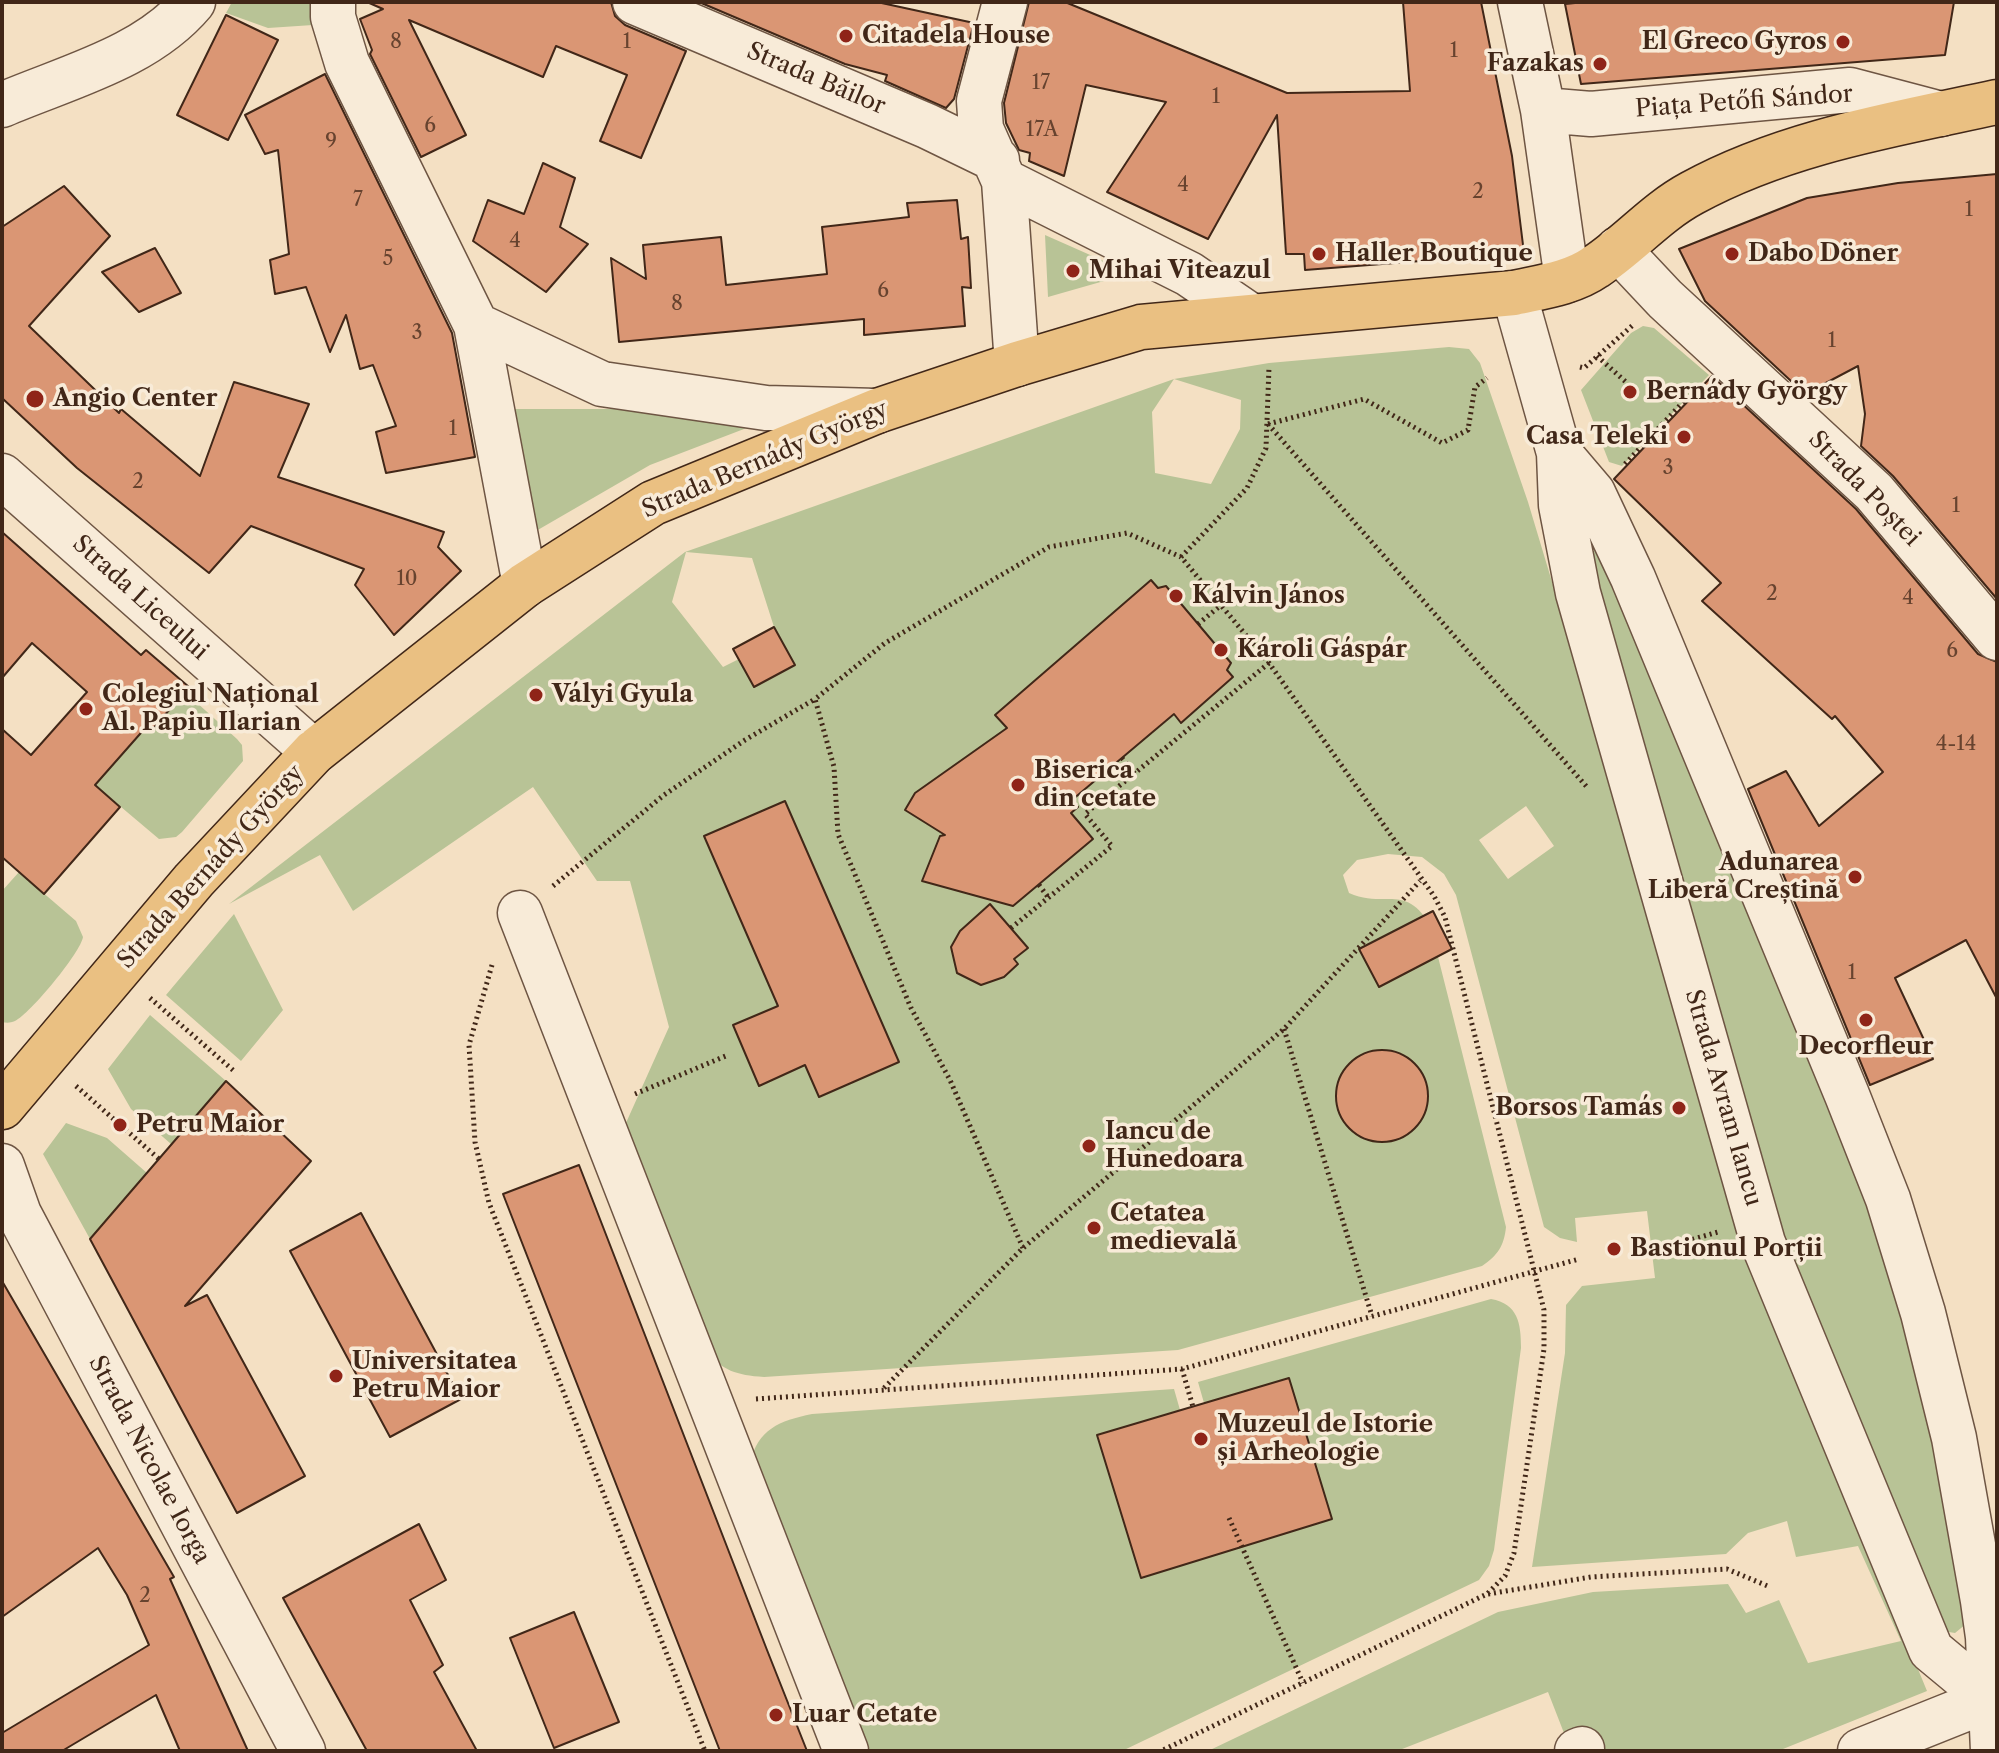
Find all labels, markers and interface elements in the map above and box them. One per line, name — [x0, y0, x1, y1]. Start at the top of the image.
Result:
place label: Citadela House — [862, 22, 1050, 50]
marker: Citadela House — [837, 27, 855, 45]
place label: El Greco Gyros — [1642, 28, 1827, 56]
house number: 8 — [390, 30, 402, 54]
house number: 1 — [623, 30, 631, 54]
marker: El Greco Gyros — [1834, 33, 1852, 51]
street label: Strada Băilor — [742, 37, 890, 121]
house number: 1 — [1450, 39, 1458, 63]
place label: Fazakas — [1487, 50, 1584, 78]
marker: Fazakas — [1591, 55, 1609, 73]
house number: 17 — [1032, 71, 1050, 95]
street label: Piața Petőfi Sándor — [1634, 80, 1854, 124]
house number: 1 — [1212, 85, 1220, 109]
house number: 6 — [424, 114, 436, 138]
house number: 17A — [1026, 118, 1058, 142]
house number: 9 — [325, 130, 337, 154]
house number: 4 — [1177, 173, 1189, 197]
house number: 2 — [1472, 180, 1484, 204]
house number: 7 — [353, 188, 363, 212]
house number: 1 — [1965, 198, 1973, 222]
house number: 4 — [509, 229, 521, 253]
place label: Haller Boutique — [1335, 240, 1533, 268]
place label: Dabo Döner — [1748, 240, 1898, 268]
marker: Haller Boutique — [1310, 245, 1328, 263]
marker: Dabo Döner — [1723, 245, 1741, 263]
house number: 5 — [383, 247, 393, 271]
place label: Mihai Viteazul — [1089, 257, 1271, 285]
marker: Mihai Viteazul — [1064, 262, 1082, 280]
house number: 6 — [877, 279, 889, 303]
house number: 8 — [671, 292, 683, 316]
house number: 3 — [411, 321, 423, 345]
house number: 1 — [1828, 329, 1836, 353]
place label: Bernády György — [1646, 378, 1847, 406]
marker: Bernády György — [1621, 383, 1639, 401]
place label: Angio Center — [53, 385, 217, 413]
marker: Angio Center — [24, 388, 46, 410]
street label: Strada Bernády György — [638, 395, 892, 525]
house number: 1 — [449, 417, 457, 441]
place label: Casa Teleki — [1526, 423, 1668, 451]
street label: Strada Poștei — [1802, 426, 1926, 552]
marker: Casa Teleki — [1675, 428, 1693, 446]
house number: 3 — [1662, 456, 1674, 480]
house number: 2 — [132, 470, 144, 494]
house number: 1 — [1952, 494, 1960, 518]
street label: Strada Liceului — [66, 530, 214, 666]
house number: 10 — [396, 567, 418, 591]
place label: Kálvin János — [1192, 582, 1345, 610]
house number: 2 — [1766, 582, 1778, 606]
house number: 4 — [1902, 586, 1914, 610]
marker: Kálvin János — [1167, 587, 1185, 605]
place label: Károli Gáspár — [1237, 636, 1407, 664]
house number: 6 — [1946, 639, 1958, 663]
marker: Károli Gáspár — [1212, 641, 1230, 659]
place label: Colegiul Național Al. Papiu Ilarian — [102, 681, 319, 737]
place label: Vályi Gyula — [552, 681, 693, 709]
marker: Vályi Gyula — [527, 686, 545, 704]
marker: Colegiul Național Al. Papiu Ilarian — [77, 700, 95, 718]
house number: 4-14 — [1936, 732, 1976, 756]
place label: Biserica din cetate — [1034, 757, 1156, 813]
street label: Strada Bernády György — [112, 759, 310, 975]
marker: Biserica din cetate — [1009, 776, 1027, 794]
place label: Adunarea Liberă Creștină — [1648, 849, 1839, 905]
marker: Adunarea Liberă Creștină — [1846, 868, 1864, 886]
house number: 1 — [1848, 961, 1856, 985]
street label: Strada Avram Iancu — [1678, 986, 1768, 1210]
marker: Decorfleur — [1857, 1011, 1875, 1029]
place label: Decorfleur — [1798, 1033, 1934, 1061]
place label: Borsos Tamás — [1495, 1094, 1663, 1122]
marker: Borsos Tamás — [1670, 1099, 1688, 1117]
place label: Petru Maior — [136, 1111, 284, 1139]
marker: Petru Maior — [111, 1116, 129, 1134]
place label: Iancu de Hunedoara — [1105, 1118, 1244, 1174]
marker: Iancu de Hunedoara — [1080, 1137, 1098, 1155]
place label: Cetatea medievală — [1110, 1200, 1237, 1256]
marker: Cetatea medievală — [1085, 1219, 1103, 1237]
place label: Bastionul Porții — [1630, 1235, 1823, 1263]
marker: Bastionul Porții — [1605, 1240, 1623, 1258]
place label: Universitatea Petru Maior — [352, 1348, 517, 1404]
street label: Strada Nicolae Iorga — [82, 1351, 216, 1569]
marker: Universitatea Petru Maior — [327, 1367, 345, 1385]
place label: Muzeul de Istorie și Arheologie — [1217, 1411, 1433, 1467]
marker: Muzeul de Istorie și Arheologie — [1192, 1430, 1210, 1448]
house number: 2 — [139, 1584, 151, 1608]
place label: Luar Cetate — [792, 1701, 937, 1729]
marker: Luar Cetate — [767, 1706, 785, 1724]

